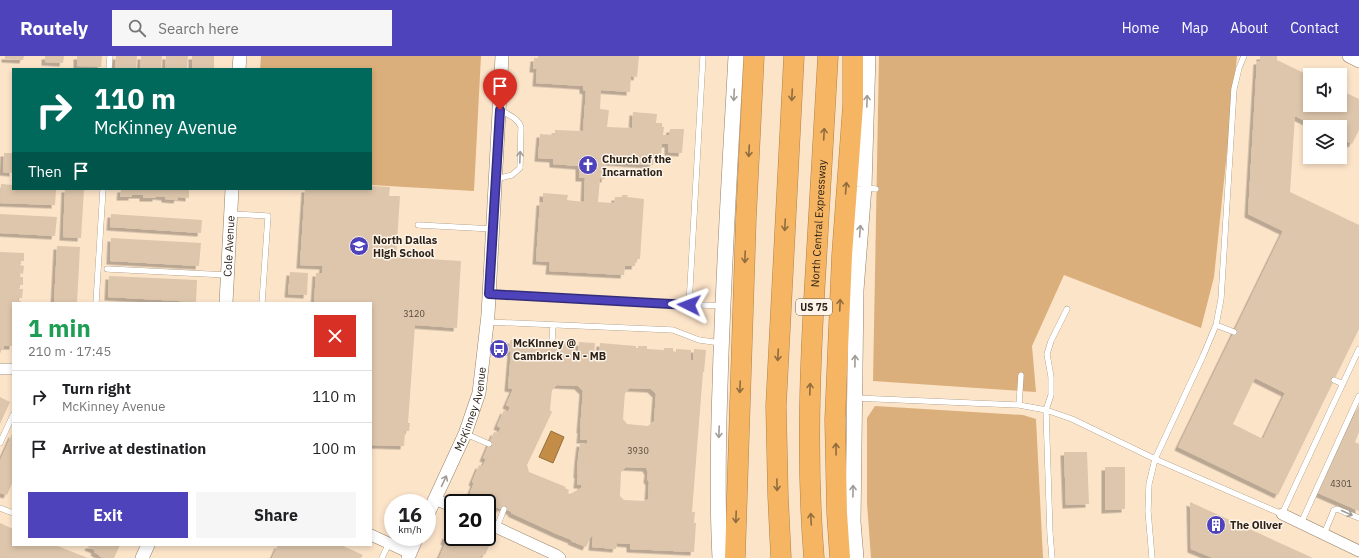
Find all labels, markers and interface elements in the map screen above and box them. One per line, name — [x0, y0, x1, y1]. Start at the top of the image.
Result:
search box — [112, 10, 392, 46]
text: Routely — [20, 16, 88, 40]
icon: search — [126, 17, 148, 39]
text: Search here — [158, 19, 239, 38]
text: Home — [1122, 19, 1159, 37]
text: Map — [1181, 19, 1208, 37]
text: About — [1230, 19, 1268, 37]
text: Contact — [1290, 19, 1339, 37]
map controls — [1303, 68, 1347, 164]
button: sound — [1303, 68, 1347, 112]
pin — [483, 69, 517, 110]
icon: arrive — [489, 75, 511, 97]
text: 110 m — [94, 80, 176, 117]
icon: right — [28, 84, 80, 136]
one-way arrow — [730, 88, 738, 101]
one-way arrow — [789, 88, 796, 101]
one-way arrow — [863, 95, 870, 108]
text: McKinney Avenue — [94, 116, 237, 139]
button: layers — [1303, 120, 1347, 164]
one-way arrow — [820, 128, 827, 141]
one-way arrow — [745, 144, 753, 157]
one-way arrow — [516, 151, 524, 164]
place label: Church of the Incarnation — [602, 152, 671, 179]
church icon: Church of the Incarnation — [577, 154, 599, 176]
street label: North Central Expressway — [808, 159, 829, 288]
icon: arrive — [70, 160, 92, 182]
text: Then — [28, 162, 62, 181]
one-way arrow — [842, 182, 850, 195]
street label: Cole Avenue — [220, 215, 238, 277]
one-way arrow — [782, 218, 789, 231]
one-way arrow — [857, 225, 864, 238]
place label: North Dallas High School — [373, 233, 438, 260]
school or university icon: North Dallas High School — [348, 235, 370, 257]
one-way arrow — [741, 250, 748, 263]
position arrow — [668, 284, 710, 326]
road number: US 75 — [796, 299, 832, 315]
one-way arrow — [836, 299, 843, 312]
house number: 3120 — [403, 308, 425, 319]
text: 1 min — [28, 312, 91, 344]
button: close — [314, 315, 356, 357]
place label: McKinney @ Cambrick - N - MB — [513, 336, 606, 363]
bus stop icon: McKinney @ Cambrick - N - MB — [488, 338, 510, 360]
text: 210 m · 17:45 — [28, 343, 111, 360]
one-way arrow — [775, 348, 782, 361]
one-way arrow — [852, 355, 859, 368]
street label: McKinney Avenue — [451, 366, 489, 453]
text: Turn right — [62, 379, 131, 398]
one-way arrow — [736, 380, 744, 393]
one-way arrow — [806, 383, 814, 396]
icon: right — [28, 386, 50, 408]
text: 110 m — [312, 387, 356, 406]
text: McKinney Avenue — [62, 398, 165, 415]
one-way arrow — [715, 425, 722, 438]
icon: arrive — [28, 438, 50, 460]
text: Arrive at destination — [62, 439, 206, 458]
text: 100 m — [312, 439, 356, 458]
one-way arrow — [832, 443, 840, 456]
house number: 3930 — [627, 445, 649, 456]
one-way arrow — [441, 475, 448, 487]
one-way arrow — [773, 478, 781, 491]
house number: 4301 — [1330, 478, 1352, 489]
one-way arrow — [849, 485, 857, 498]
button: Exit — [28, 492, 188, 538]
button: Share — [196, 492, 356, 538]
speed limit sign: 20 — [444, 494, 496, 546]
text: 16 — [398, 501, 422, 528]
one-way arrow — [732, 510, 740, 523]
one-way arrow — [1341, 510, 1353, 517]
one-way arrow — [808, 513, 815, 526]
building icon: The Oliver — [1205, 514, 1227, 536]
place label: The Oliver — [1230, 518, 1283, 532]
text: km/h — [398, 523, 422, 536]

